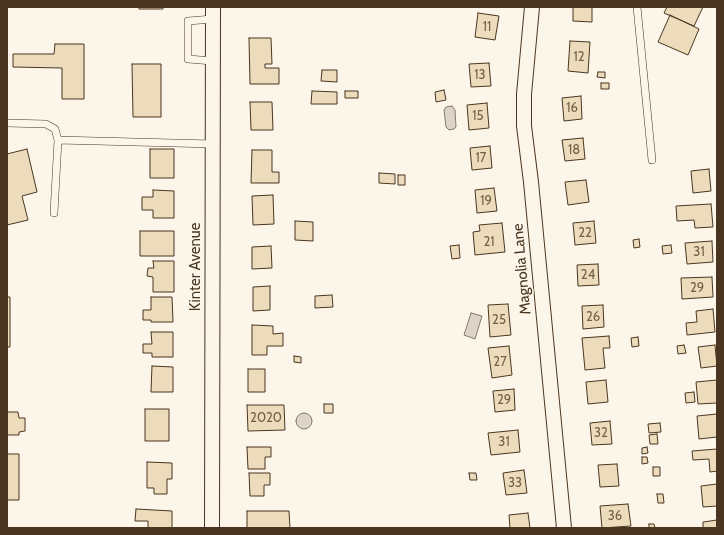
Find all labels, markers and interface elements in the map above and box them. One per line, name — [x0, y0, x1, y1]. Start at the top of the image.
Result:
house number: 11 — [483, 19, 491, 35]
house number: 12 — [573, 49, 585, 65]
house number: 13 — [474, 67, 486, 83]
house number: 16 — [566, 100, 578, 116]
house number: 15 — [472, 108, 484, 124]
house number: 18 — [568, 142, 580, 158]
house number: 17 — [476, 150, 486, 166]
house number: 19 — [480, 193, 492, 209]
street label: Kinter Avenue — [187, 223, 205, 311]
street label: Magnolia Lane — [509, 223, 535, 315]
house number: 22 — [578, 225, 592, 241]
house number: 21 — [483, 234, 495, 250]
house number: 31 — [693, 244, 705, 260]
house number: 24 — [581, 267, 595, 283]
house number: 29 — [690, 280, 704, 296]
house number: 26 — [586, 309, 600, 325]
house number: 25 — [492, 312, 506, 328]
house number: 27 — [493, 354, 507, 370]
house number: 29 — [497, 392, 511, 408]
house number: 2020 — [250, 410, 282, 426]
house number: 32 — [594, 425, 608, 441]
house number: 31 — [498, 434, 510, 450]
house number: 33 — [508, 475, 522, 491]
house number: 36 — [608, 508, 622, 524]

